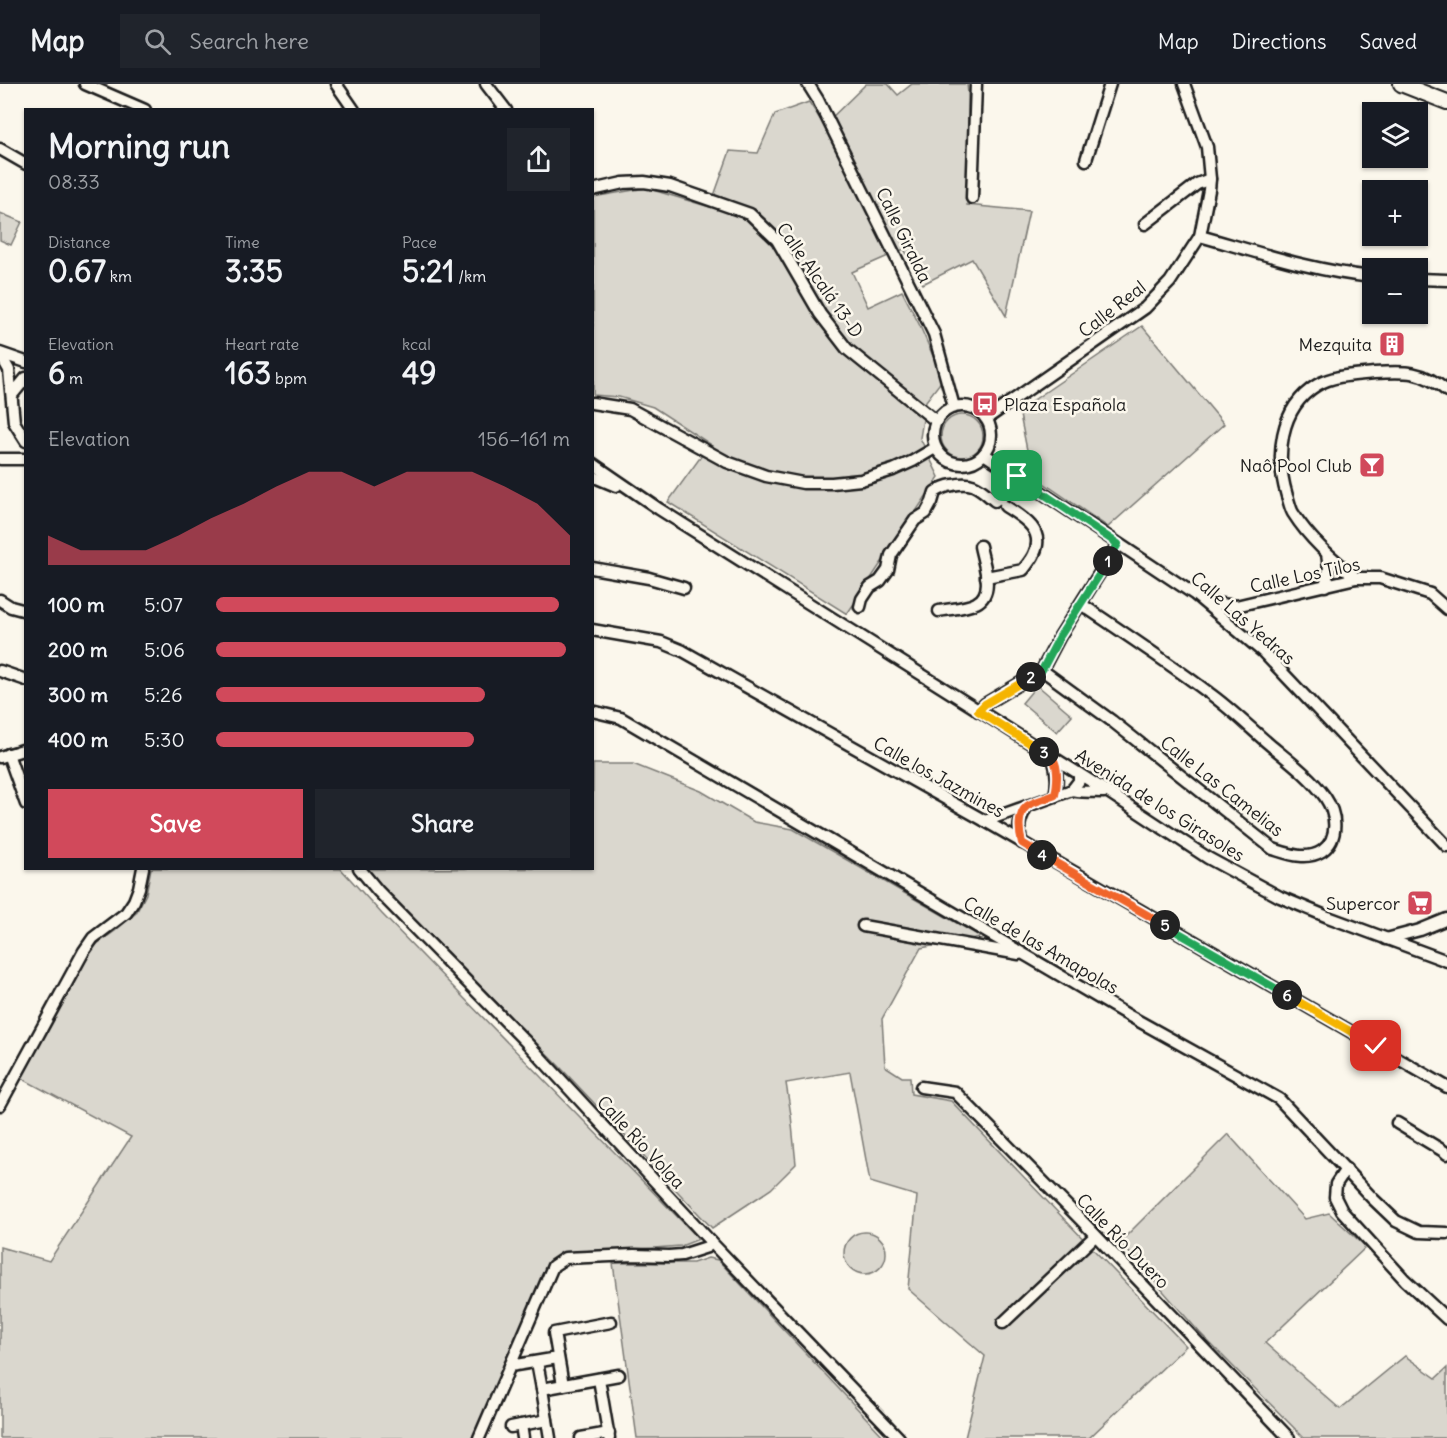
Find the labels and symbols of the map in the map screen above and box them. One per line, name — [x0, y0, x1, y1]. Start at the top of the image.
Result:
street label: Calle Giralda — [871, 184, 937, 286]
street label: Calle Alcalá 13-D — [772, 218, 868, 342]
street label: Calle Real — [1074, 276, 1150, 342]
building icon: Mezquita — [1377, 329, 1407, 359]
place label: Mezquita — [1299, 333, 1372, 356]
bus stop icon: Plaza Española — [970, 389, 1000, 419]
place label: Plaza Española — [1004, 393, 1126, 416]
pin — [991, 450, 1042, 501]
bar icon: Naô Pool Club — [1357, 450, 1387, 480]
place label: Naô Pool Club — [1240, 454, 1352, 477]
pin: 1 — [1093, 546, 1123, 576]
street label: Calle Los Tilos — [1248, 552, 1362, 598]
street label: Calle Las Yedras — [1186, 566, 1300, 670]
pin: 2 — [1016, 662, 1046, 692]
street label: Calle los Jazmines — [869, 731, 1009, 823]
street label: Calle Las Camelias — [1156, 731, 1288, 841]
pin: 3 — [1029, 737, 1059, 767]
street label: Avenida de los Girasoles — [1071, 744, 1249, 866]
pin: 4 — [1027, 840, 1057, 870]
supermarket icon: Supercor — [1405, 888, 1435, 918]
street label: Calle de las Amapolas — [959, 891, 1123, 999]
place label: Supercor — [1326, 892, 1401, 915]
pin: 5 — [1150, 910, 1180, 940]
pin: 6 — [1272, 980, 1302, 1010]
pin — [1350, 1020, 1401, 1071]
street label: Calle Río Volga — [592, 1091, 690, 1193]
street label: Calle Río Duero — [1072, 1188, 1174, 1294]

